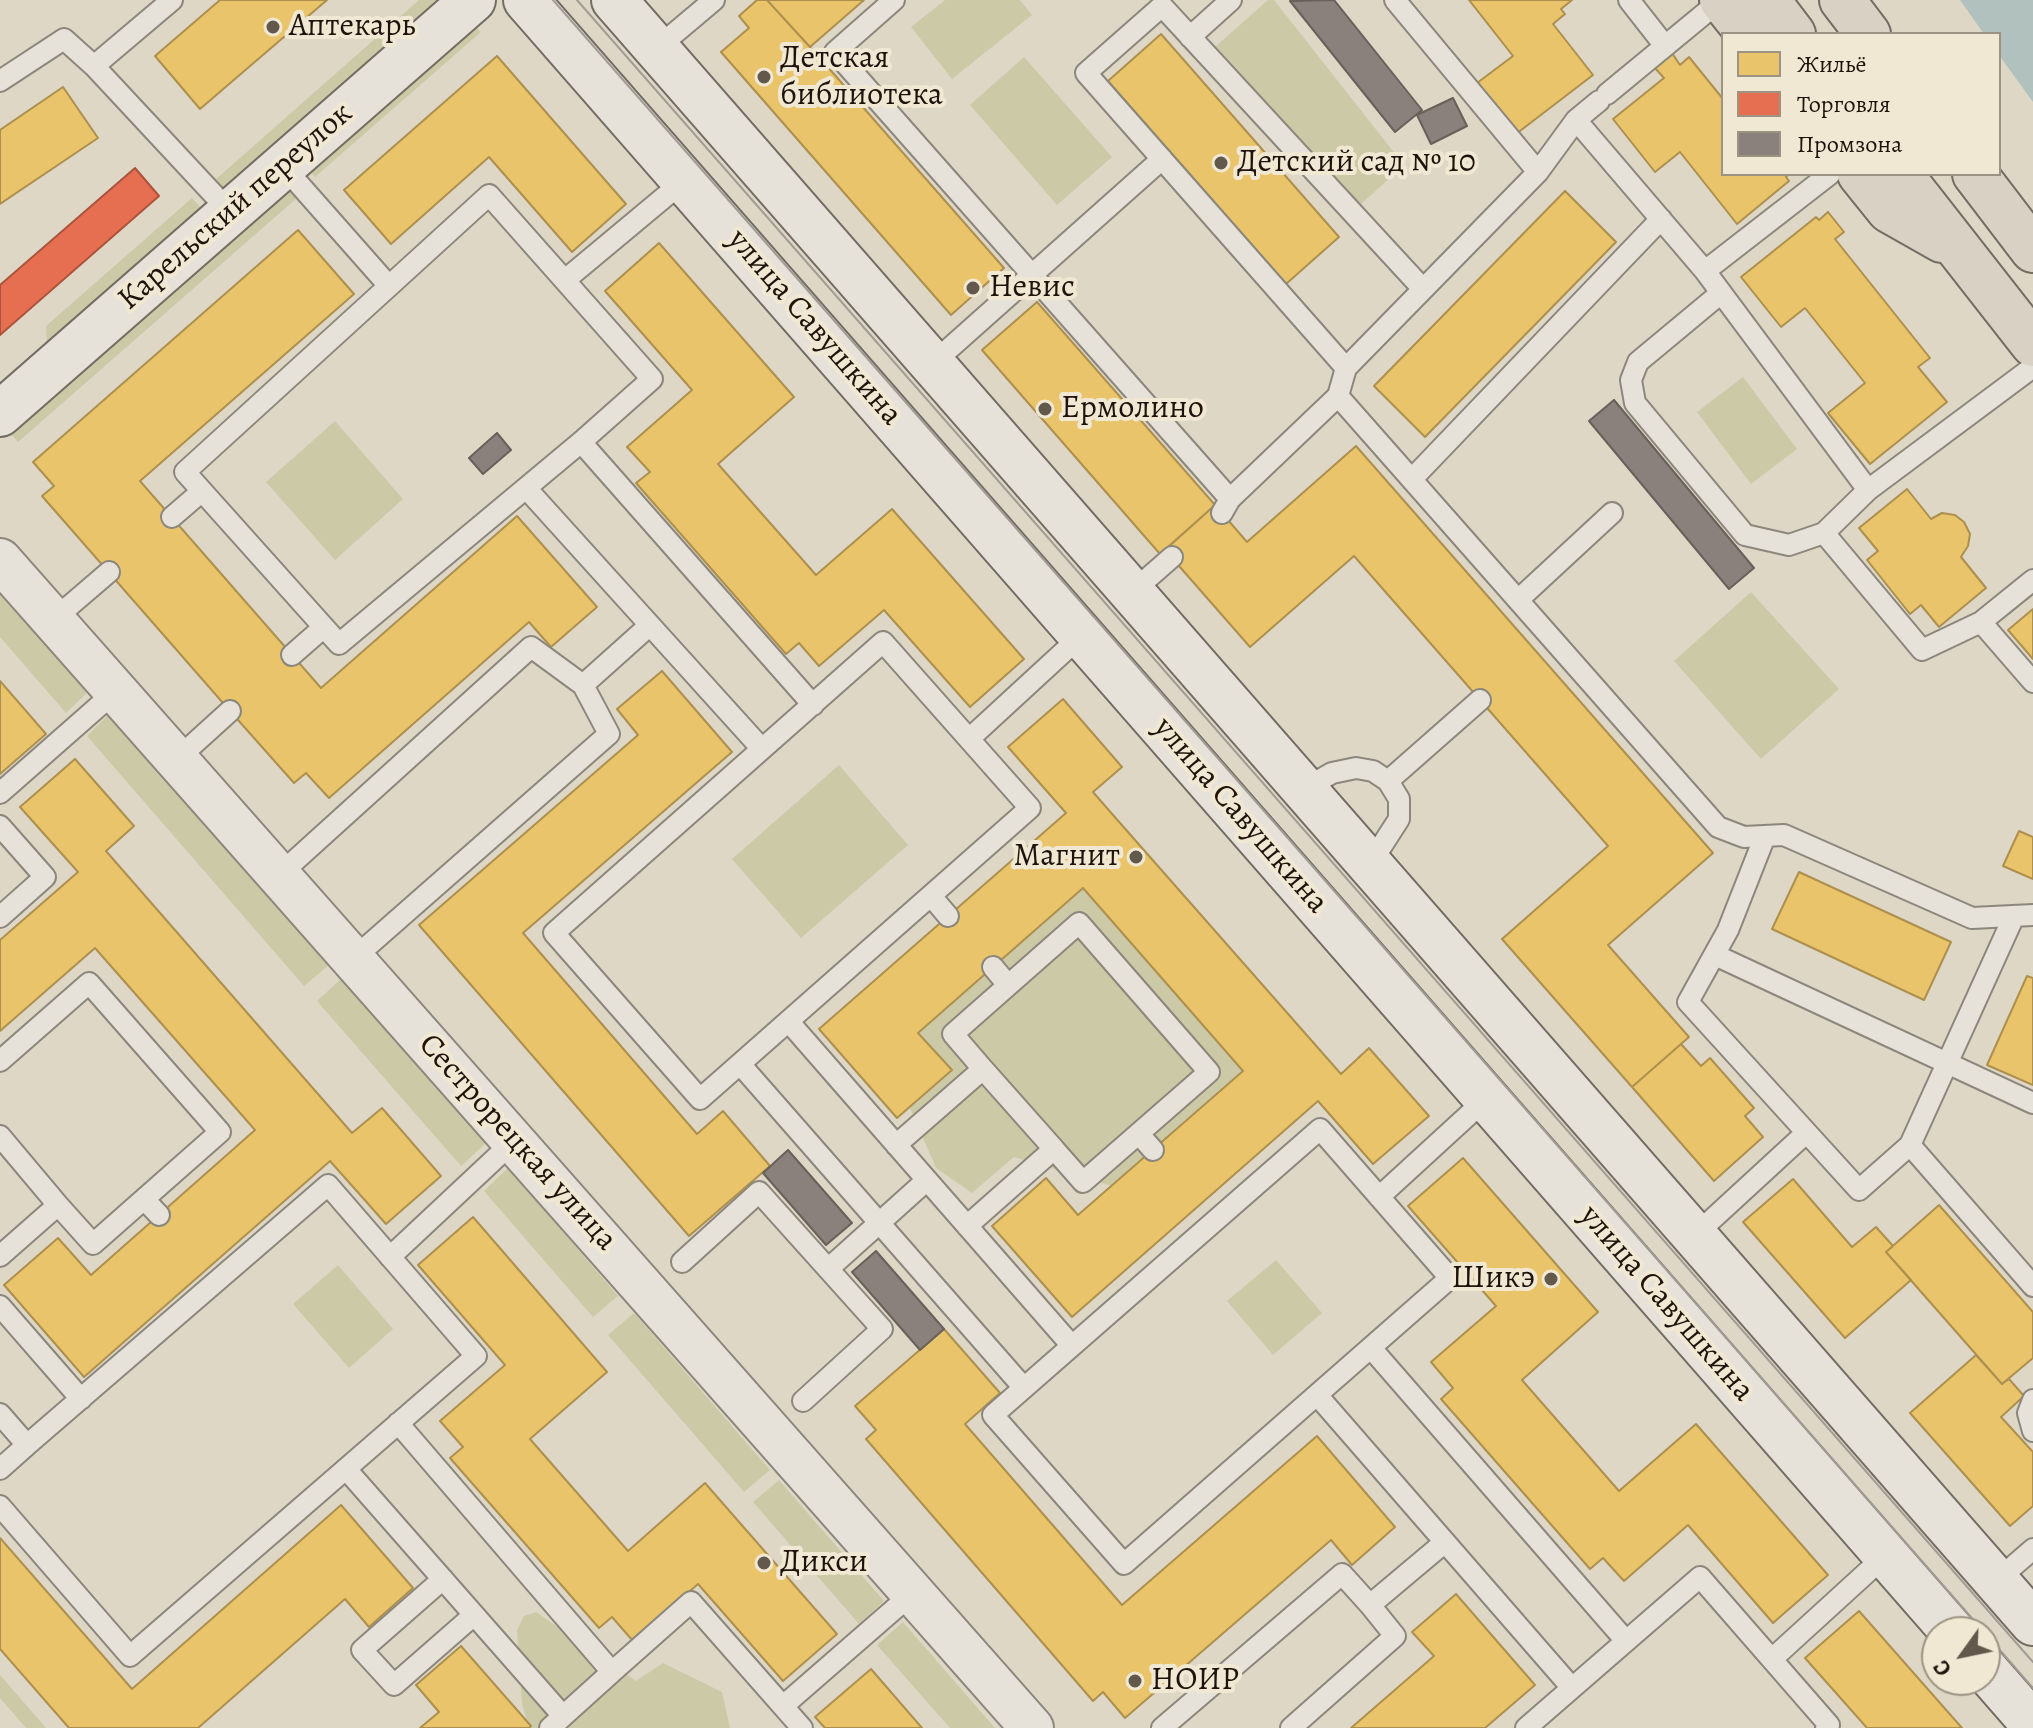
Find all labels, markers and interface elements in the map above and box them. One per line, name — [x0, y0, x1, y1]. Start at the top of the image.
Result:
place label: Аптекарь — [289, 8, 416, 46]
marker: Аптекарь — [264, 18, 282, 36]
legend — [1721, 32, 2001, 176]
place label: Детская библиотека — [780, 40, 943, 115]
text: Жильё — [1797, 48, 1866, 80]
marker: Детская библиотека — [755, 68, 773, 86]
text: Торговля — [1797, 88, 1891, 120]
street label: Карельский переулок — [111, 95, 361, 319]
text: Промзона — [1797, 128, 1902, 160]
place label: Детский сад № 10 — [1237, 144, 1476, 182]
marker: Детский сад № 10 — [1212, 154, 1230, 172]
street label: улица Савушкина — [718, 222, 910, 434]
place label: Невис — [989, 269, 1075, 307]
marker: Невис — [964, 279, 982, 297]
place label: Ермолино — [1061, 390, 1204, 428]
marker: Ермолино — [1036, 400, 1054, 418]
street label: улица Савушкина — [1144, 710, 1336, 922]
place label: Магнит — [1014, 838, 1120, 876]
marker: Магнит — [1127, 848, 1145, 866]
street label: Сестрорецкая улица — [410, 1027, 624, 1259]
street label: улица Савушкина — [1570, 1198, 1762, 1410]
place label: Шикэ — [1451, 1260, 1535, 1298]
marker: Шикэ — [1542, 1270, 1560, 1288]
place label: Дикси — [780, 1544, 868, 1582]
marker: Дикси — [755, 1554, 773, 1572]
north arrow — [1921, 1616, 2001, 1696]
text: С — [1926, 1654, 1959, 1682]
place label: НОИР — [1151, 1662, 1239, 1700]
marker: НОИР — [1126, 1672, 1144, 1690]

